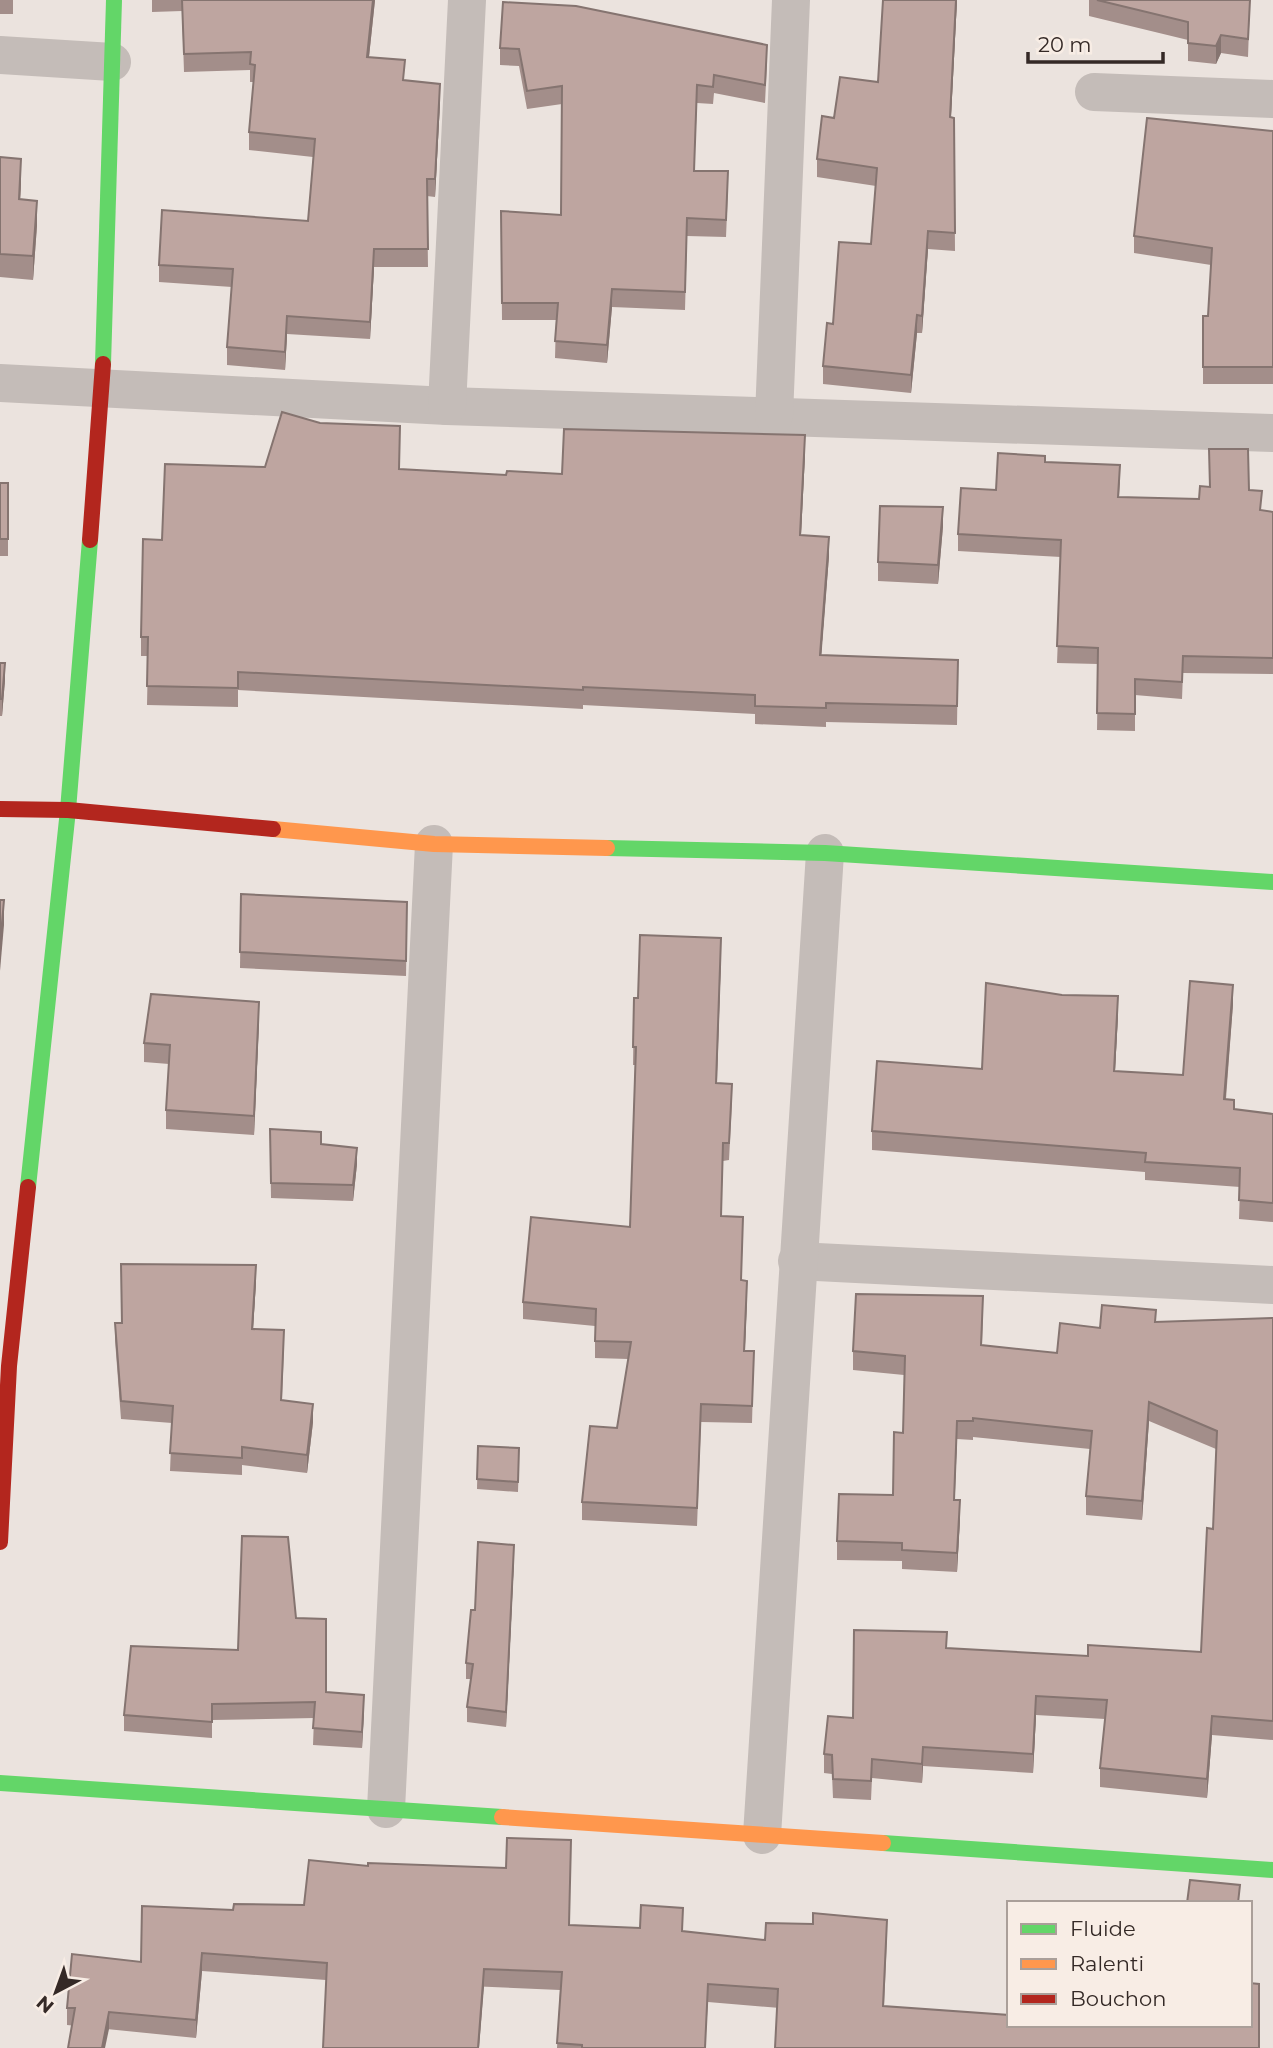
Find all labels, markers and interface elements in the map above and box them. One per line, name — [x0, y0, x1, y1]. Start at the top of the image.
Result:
scale bar — [1028, 21, 1163, 65]
text: 20 m — [1038, 32, 1092, 57]
legend — [1007, 1901, 1252, 2027]
text: Fluide — [1070, 1916, 1136, 1941]
text: Ralenti — [1070, 1951, 1144, 1976]
north arrow — [21, 1957, 91, 2027]
text: Bouchon — [1070, 1986, 1166, 2011]
text: N — [32, 1991, 59, 2018]

